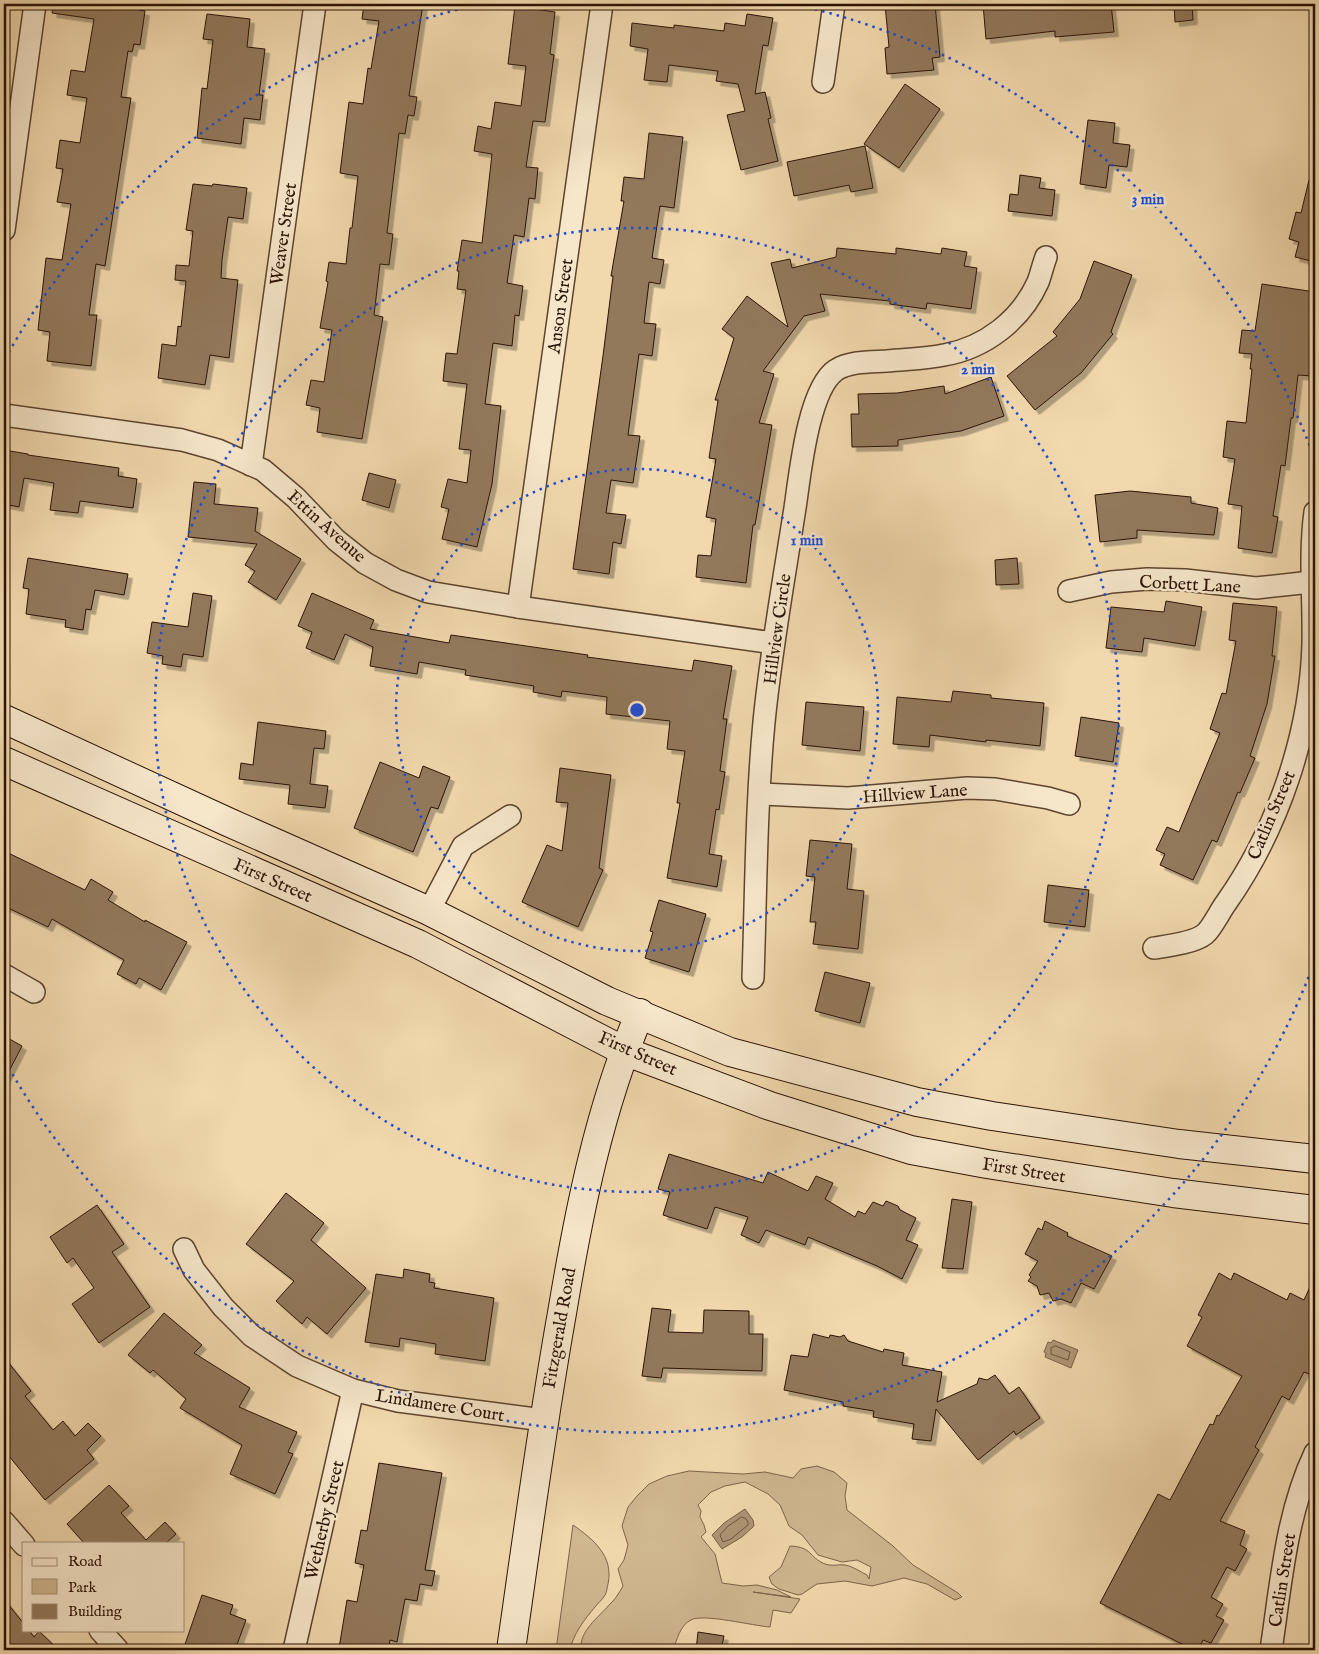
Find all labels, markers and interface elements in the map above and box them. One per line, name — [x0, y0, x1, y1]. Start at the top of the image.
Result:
street label: Weaver Street — [266, 181, 303, 287]
text: 3 min — [1132, 190, 1164, 209]
street label: Anson Street — [543, 257, 580, 356]
text: 2 min — [961, 360, 995, 379]
street label: Ettin Avenue — [282, 486, 370, 569]
text: 1 min — [791, 531, 823, 550]
street label: Corbett Lane — [1139, 571, 1241, 600]
street label: Hillview Circle — [759, 572, 798, 686]
centre of rings — [628, 701, 646, 719]
street label: Catlin Street — [1243, 767, 1301, 864]
street label: Hillview Lane — [862, 779, 968, 810]
street label: First Street — [229, 854, 315, 909]
street label: First Street — [594, 1027, 680, 1082]
street label: First Street — [980, 1154, 1067, 1189]
street label: Fitzgerald Road — [539, 1266, 582, 1390]
street label: Lindamere Court — [374, 1385, 506, 1428]
street label: Wetherby Street — [301, 1458, 350, 1582]
street label: Catlin Street — [1265, 1532, 1302, 1629]
legend — [22, 1542, 185, 1632]
text: Road — [68, 1552, 103, 1571]
text: Park — [68, 1578, 98, 1597]
text: Building — [68, 1602, 123, 1621]

